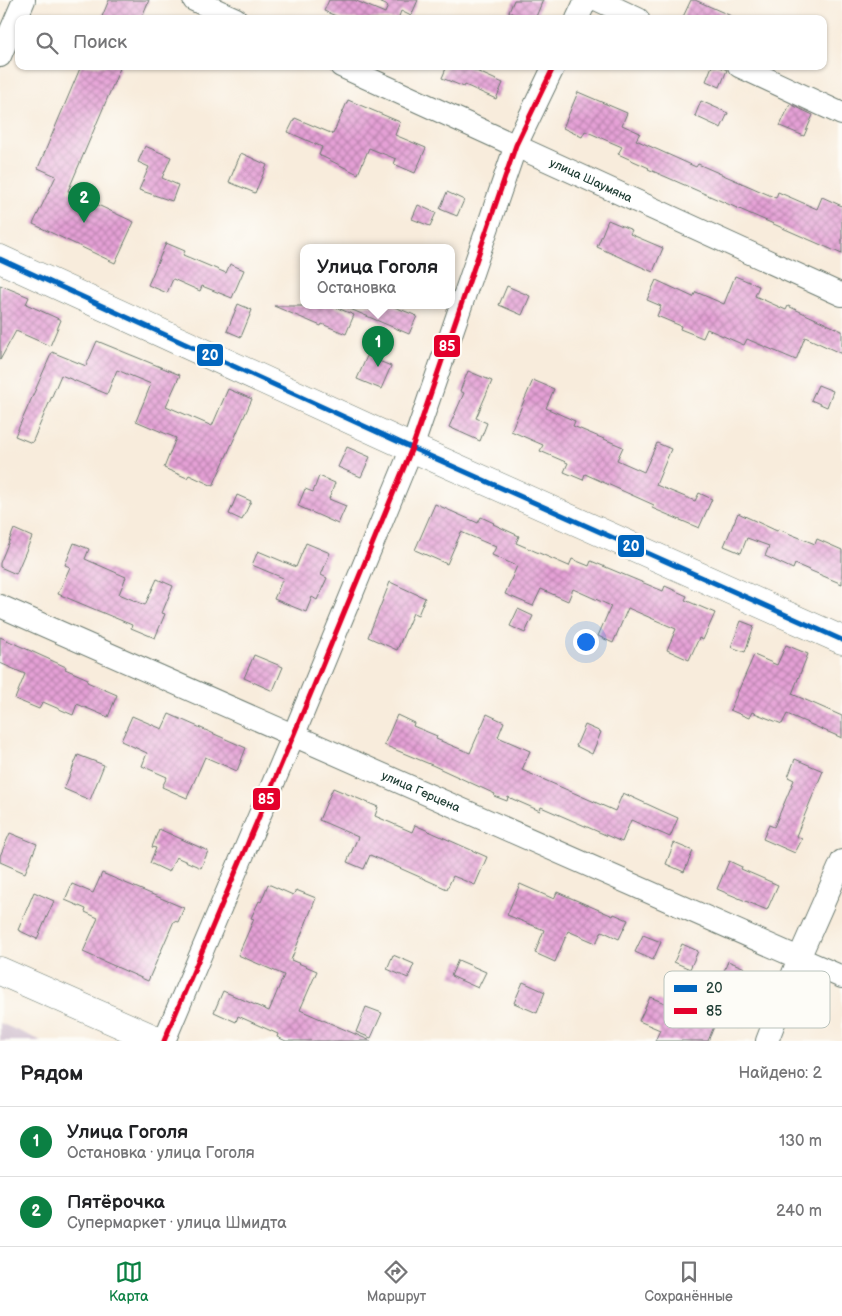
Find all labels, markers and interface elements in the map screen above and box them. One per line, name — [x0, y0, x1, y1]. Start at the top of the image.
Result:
search box — [15, 15, 827, 70]
icon: search — [33, 29, 61, 57]
text: Поиск — [73, 31, 127, 54]
street label: улица Шаумяна — [547, 155, 635, 206]
pin: 2 — [68, 182, 100, 223]
popup — [300, 244, 455, 309]
text: Улица Гоголя — [317, 256, 438, 279]
text: Остановка — [317, 279, 396, 298]
pin: 1 — [362, 326, 394, 367]
line badge: 85 — [433, 334, 461, 358]
text: 85 — [439, 338, 455, 355]
line badge: 20 — [196, 343, 224, 367]
text: 20 — [202, 347, 219, 364]
line badge: 20 — [617, 534, 645, 558]
text: 20 — [623, 538, 640, 555]
your location — [573, 629, 599, 655]
street label: улица Герцена — [379, 768, 462, 816]
line badge: 85 — [252, 787, 281, 811]
text: 85 — [258, 791, 274, 808]
legend — [664, 971, 830, 1028]
text: 20 — [706, 980, 723, 997]
text: 85 — [706, 1003, 722, 1020]
text: Рядом — [20, 1061, 83, 1086]
text: Найдено: 2 — [738, 1064, 822, 1083]
text: Улица Гоголя — [67, 1121, 188, 1144]
text: 1 — [33, 1132, 39, 1151]
text: 130 m — [779, 1132, 822, 1151]
text: Остановка · улица Гоголя — [67, 1144, 255, 1163]
text: Пятёрочка — [67, 1191, 165, 1214]
text: 2 — [31, 1202, 41, 1221]
text: 240 m — [776, 1202, 822, 1221]
text: Супермаркет · улица Шмидта — [67, 1214, 287, 1233]
tab: Карта — [109, 1258, 149, 1305]
tab: Маршрут — [367, 1258, 426, 1305]
tab: Сохранённые — [644, 1258, 733, 1305]

